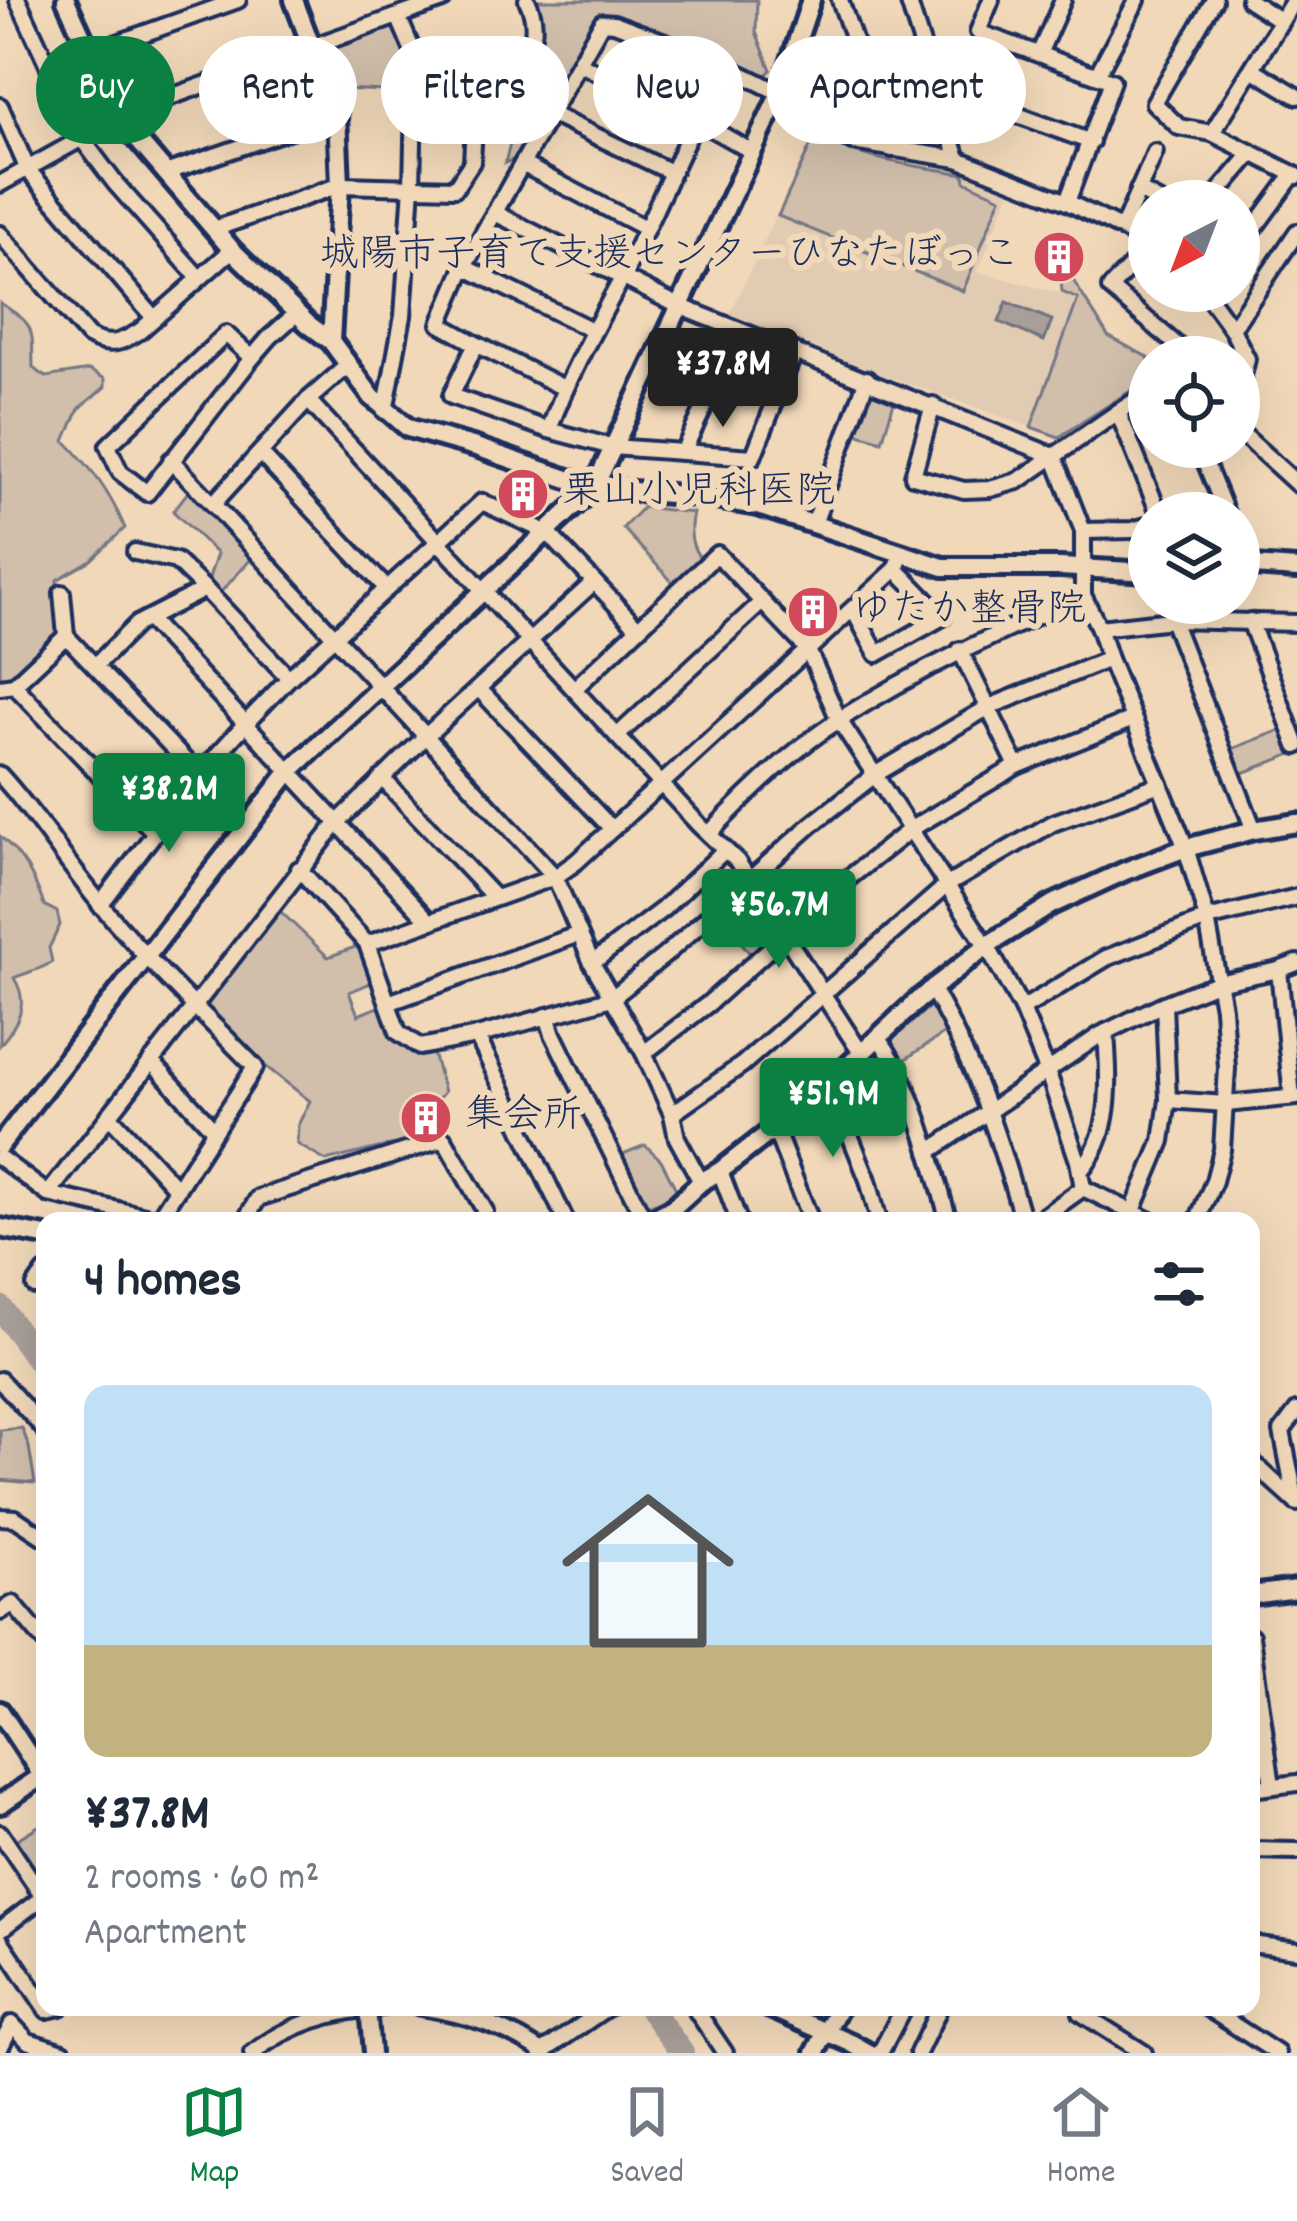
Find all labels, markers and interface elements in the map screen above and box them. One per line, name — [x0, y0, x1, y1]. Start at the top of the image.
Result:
chip: Buy — [36, 36, 175, 144]
chip: Rent — [199, 36, 357, 144]
chip: Filters — [381, 36, 569, 144]
chip: New — [593, 36, 743, 144]
chip: Apartment — [767, 36, 1026, 144]
north arrow — [1128, 180, 1260, 312]
map controls — [1128, 180, 1260, 624]
building icon: 城陽市子育て支援センターひなたぼっこ — [1031, 229, 1087, 285]
place label: 城陽市子育て支援センターひなたぼっこ — [320, 230, 1020, 285]
pin: ¥37.8M — [625, 328, 821, 430]
button: locate — [1128, 336, 1260, 468]
text: ¥37.8M — [675, 339, 771, 394]
building icon: 栗山小児科医院 — [495, 466, 551, 522]
place label: 栗山小児科医院 — [562, 467, 835, 522]
button: layers — [1128, 492, 1260, 624]
building icon: ゆたか整骨院 — [785, 584, 841, 640]
place label: ゆたか整骨院 — [852, 585, 1086, 640]
pin: ¥38.2M — [71, 753, 267, 855]
text: ¥38.2M — [120, 764, 218, 819]
pin: ¥56.7M — [681, 869, 877, 971]
text: ¥56.7M — [729, 880, 829, 935]
pin: ¥51.9M — [735, 1058, 931, 1160]
text: ¥51.9M — [787, 1069, 879, 1124]
building icon: 集会所 — [398, 1090, 454, 1146]
place label: 集会所 — [465, 1091, 582, 1146]
text: 4 homes — [84, 1248, 242, 1320]
icon: filters — [1146, 1251, 1212, 1317]
icon: home — [540, 1463, 756, 1679]
text: ¥37.8M — [84, 1781, 210, 1853]
text: 2 rooms · 60 m² — [84, 1853, 319, 1908]
text: Apartment — [84, 1908, 247, 1963]
tab: Map — [181, 2079, 247, 2198]
tab: Saved — [610, 2079, 684, 2198]
tab: Home — [1047, 2079, 1116, 2198]

